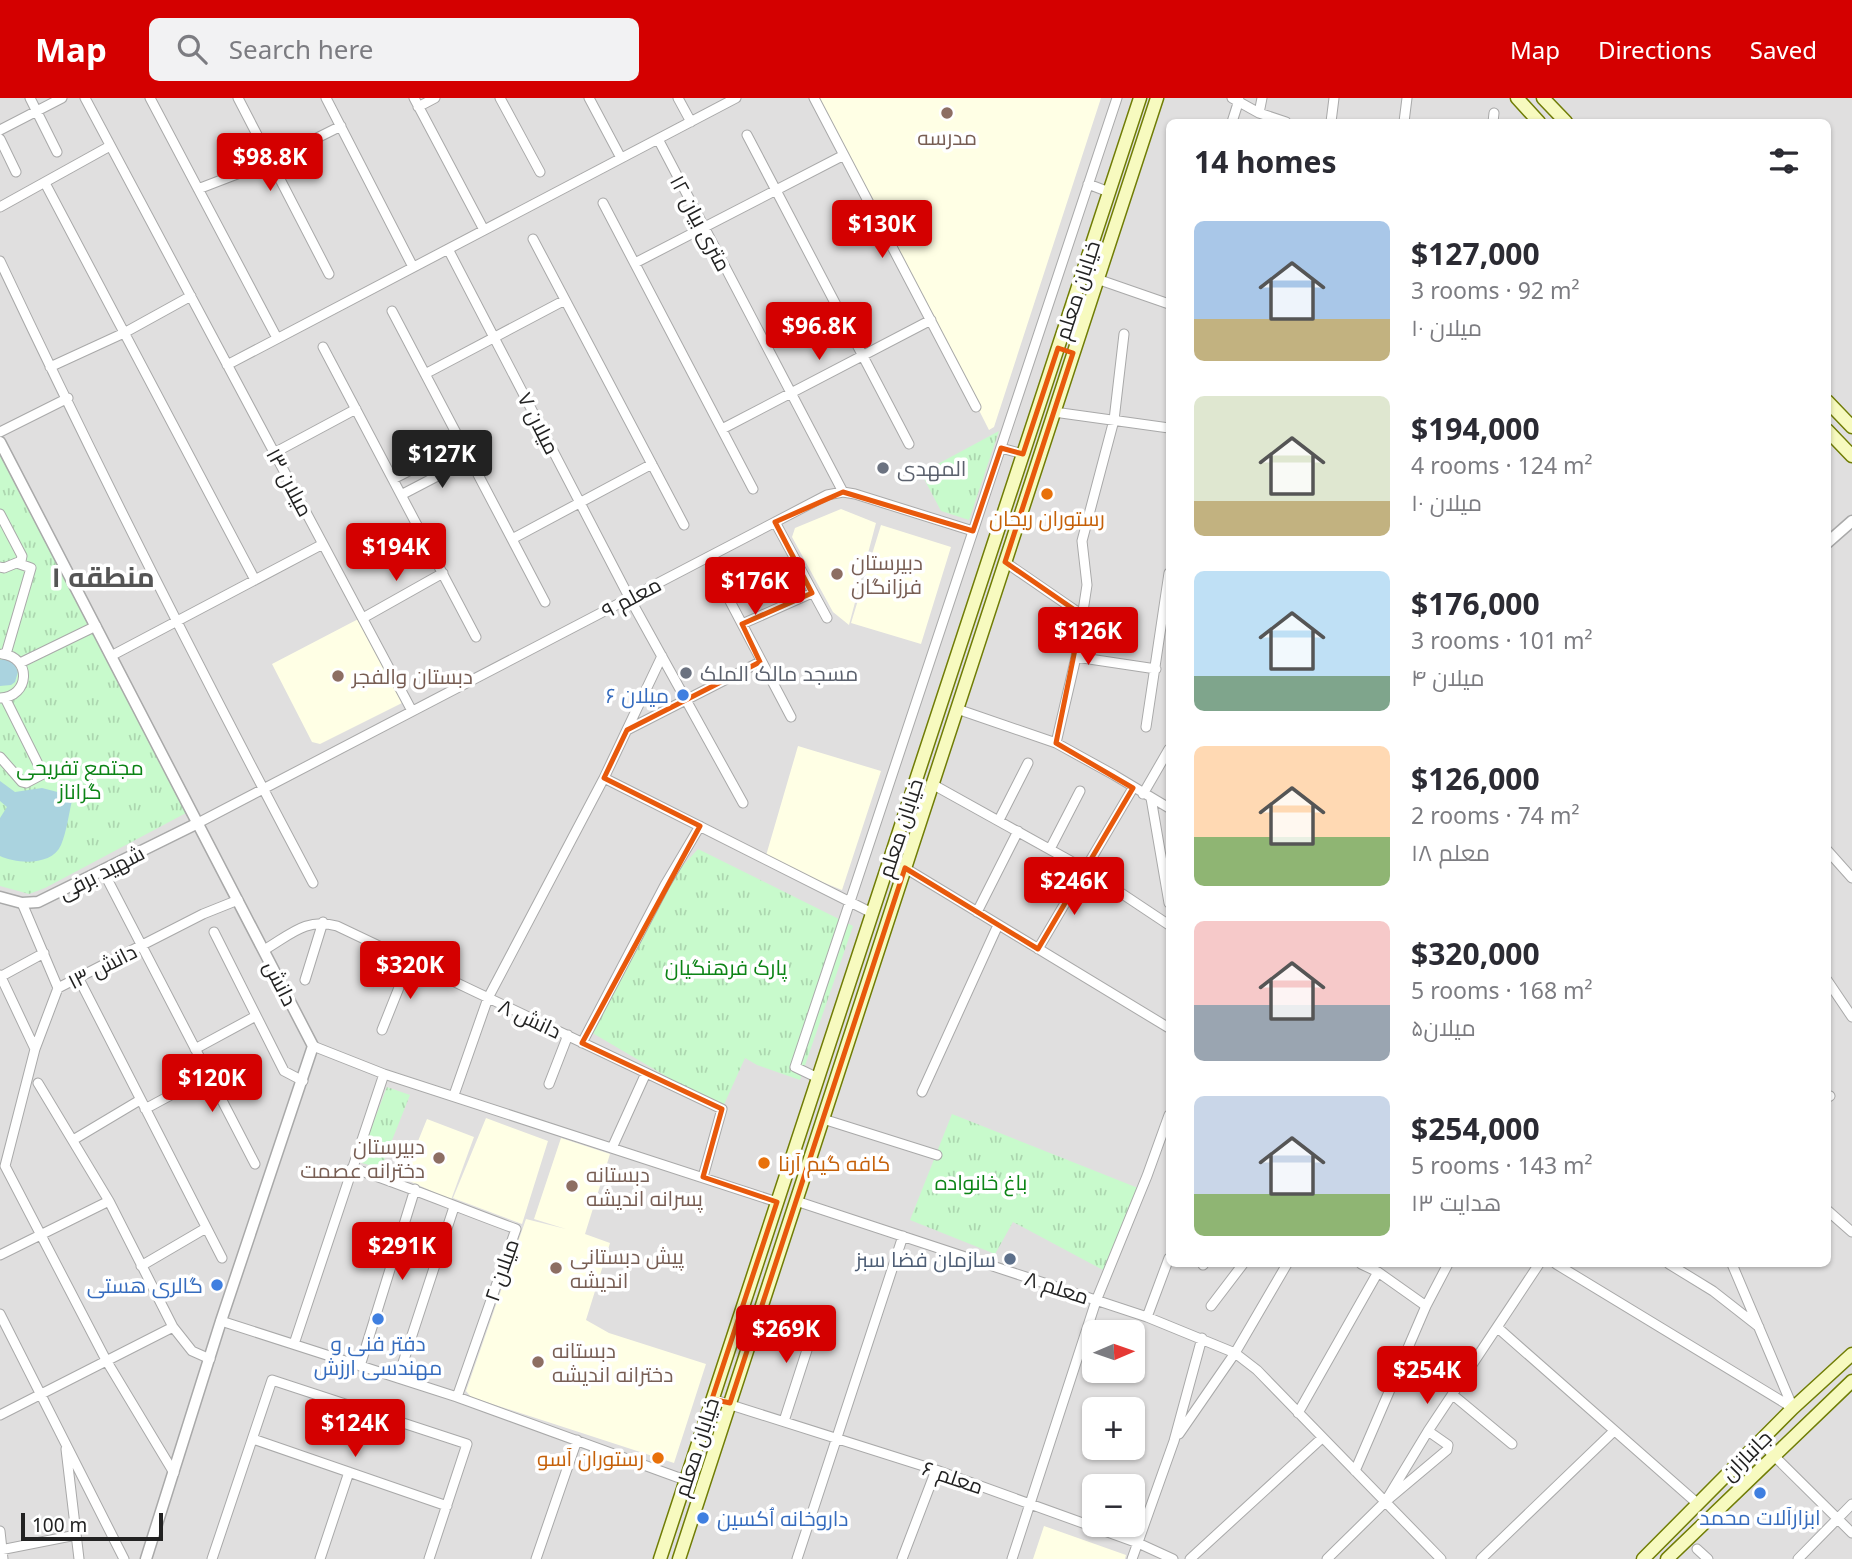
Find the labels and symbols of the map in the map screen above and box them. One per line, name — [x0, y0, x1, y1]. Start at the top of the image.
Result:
marker: مدرسه — [939, 105, 955, 121]
place label: مدرسه — [917, 123, 977, 151]
pin: $98.8K — [213, 134, 327, 193]
street label: ۱۲ متری بیان — [664, 170, 738, 276]
pin: $130K — [833, 200, 931, 260]
street label: خیابان معلم — [1048, 237, 1107, 343]
pin: $96.8K — [762, 302, 876, 362]
street label: میلان ۷ — [511, 387, 567, 459]
pin: $127K — [393, 430, 491, 490]
street label: میلان ۱۳ — [260, 443, 320, 521]
place label: المهدی — [897, 454, 967, 482]
marker: المهدی — [875, 460, 891, 476]
marker: رستوران ریحان — [1039, 486, 1055, 502]
place label: رستوران ریحان — [989, 504, 1105, 532]
pin: $194K — [347, 524, 445, 583]
place label: دبیرستان فرزانگان — [851, 548, 923, 600]
district label: منطقه ۱ — [51, 557, 155, 595]
pin: $176K — [706, 558, 804, 617]
marker: دبیرستان فرزانگان — [829, 566, 845, 582]
street label: معلم ۹ — [596, 570, 666, 625]
pin: $126K — [1039, 608, 1137, 667]
place label: مسجد مالک الملک — [700, 659, 858, 687]
place label: دبستان والفجر — [351, 662, 473, 690]
marker: مسجد مالک الملک — [678, 665, 694, 681]
marker: دبستان والفجر — [330, 668, 346, 684]
place label: میلان ۶ — [606, 681, 669, 709]
marker: میلان ۶ — [675, 687, 691, 703]
park label: مجتمع تفریحی گراناز — [16, 753, 144, 805]
street label: خیابان معلم — [871, 775, 930, 881]
street label: شهید برفی — [53, 838, 149, 906]
pin: $246K — [1025, 858, 1123, 917]
street label: دانش ۱۳ — [63, 937, 141, 995]
pin: $320K — [361, 942, 459, 1001]
park label: پارک فرهنگیان — [665, 953, 788, 982]
street label: دانش — [258, 955, 304, 1011]
street label: دانش ۸ — [494, 991, 566, 1045]
pin: $120K — [163, 1054, 261, 1114]
place label: دبیرستان دخترانه عصمت — [300, 1132, 425, 1184]
place label: کافه گیم آرنا — [778, 1149, 890, 1178]
marker: دبیرستان دخترانه عصمت — [431, 1150, 447, 1166]
marker: کافه گیم آرنا — [756, 1155, 772, 1171]
place label: دبستانه پسرانه اندیشه — [586, 1160, 703, 1213]
park label: باغ خانواده — [935, 1168, 1027, 1197]
marker: دبستانه پسرانه اندیشه — [564, 1178, 580, 1194]
pin: $291K — [353, 1222, 451, 1282]
street label: میلان ۲ — [477, 1235, 525, 1305]
place label: پیش دبستانی اندیشه — [570, 1242, 684, 1294]
place label: سازمان فضا سبز — [855, 1245, 996, 1273]
marker: سازمان فضا سبز — [1002, 1251, 1018, 1267]
marker: پیش دبستانی اندیشه — [548, 1260, 564, 1276]
street label: معلم ۸ — [1021, 1264, 1093, 1311]
place label: گالری هستی — [87, 1271, 203, 1299]
marker: گالری هستی — [209, 1277, 225, 1293]
pin: $269K — [737, 1306, 835, 1365]
marker: دفتر فنی و مهندسی ارزش — [370, 1311, 386, 1327]
north arrow — [1082, 1320, 1144, 1382]
place label: دفتر فنی و مهندسی ارزش — [314, 1329, 442, 1381]
place label: دبستانه دخترانه اندیشه — [552, 1336, 673, 1388]
pin: $254K — [1378, 1346, 1476, 1406]
marker: دبستانه دخترانه اندیشه — [530, 1354, 546, 1370]
street label: خیابان معلم — [667, 1394, 726, 1500]
pin: $124K — [306, 1400, 404, 1459]
street label: جانبازان — [1715, 1424, 1777, 1486]
place label: رستوران آسو — [537, 1444, 644, 1472]
marker: رستوران آسو — [650, 1450, 666, 1466]
street label: معلم ۶ — [919, 1454, 987, 1501]
marker: ابزارآلات محمد — [1752, 1485, 1768, 1501]
place label: ابزارآلات محمد — [1699, 1503, 1821, 1531]
place label: داروخانه اُکسین — [717, 1504, 849, 1532]
scale bar — [21, 1510, 163, 1542]
marker: داروخانه اُکسین — [695, 1510, 711, 1526]

